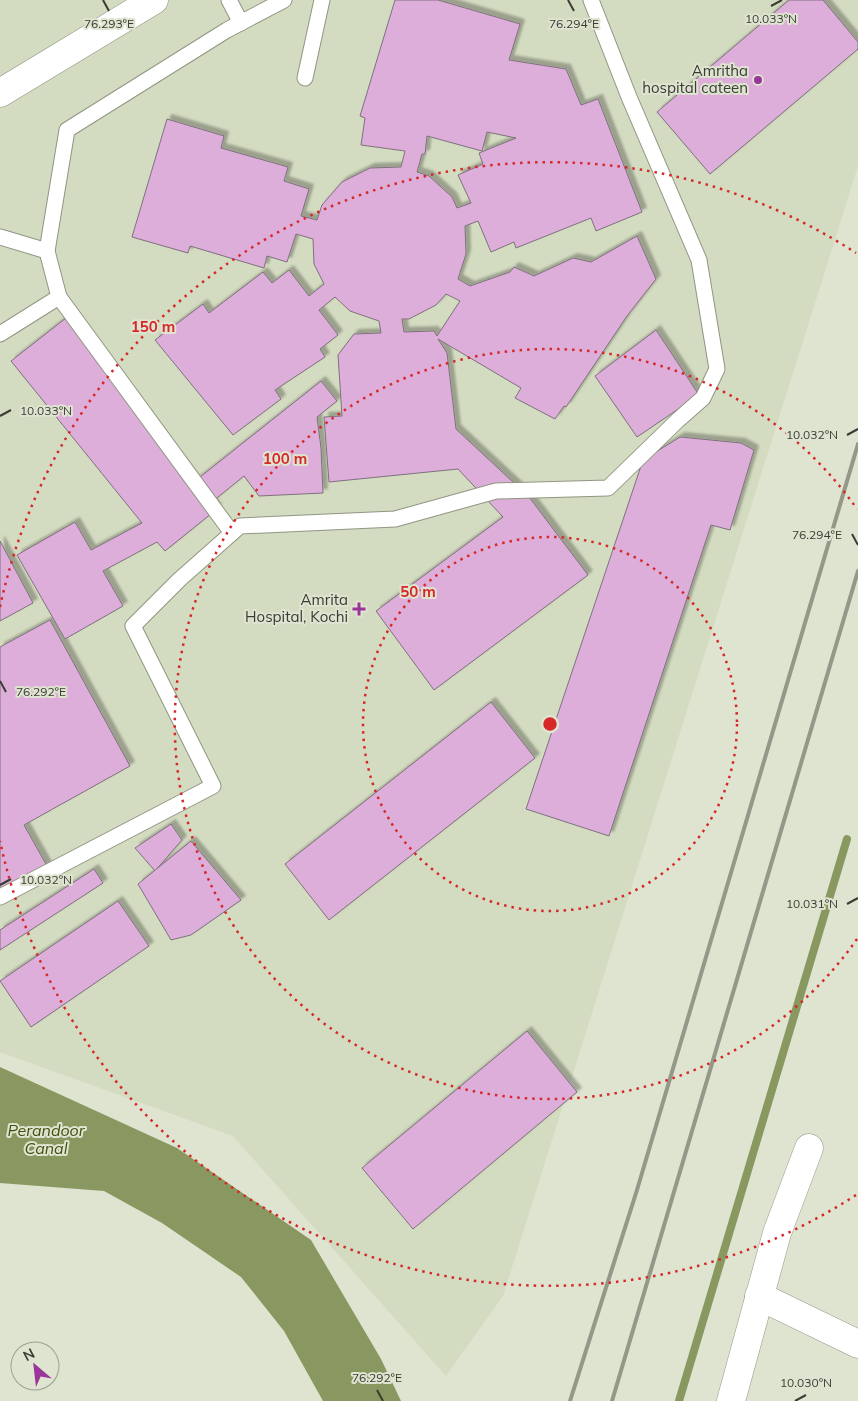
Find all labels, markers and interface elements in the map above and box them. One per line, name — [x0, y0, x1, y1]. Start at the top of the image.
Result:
text: 10.033°N — [745, 11, 797, 26]
text: 76.293°E — [84, 16, 134, 31]
text: 76.294°E — [549, 16, 599, 31]
place label: Amritha hospital cateen — [642, 61, 748, 97]
marker: Amritha hospital cateen — [752, 74, 764, 86]
text: 150 m — [131, 317, 175, 336]
text: 10.033°N — [20, 403, 72, 418]
text: 10.032°N — [786, 427, 838, 442]
text: 100 m — [263, 449, 307, 468]
text: 76.294°E — [792, 527, 842, 542]
text: 50 m — [400, 582, 436, 601]
place label: Amrita Hospital, Kochi — [245, 590, 348, 626]
marker: Amrita Hospital, Kochi — [352, 602, 366, 616]
text: 76.292°E — [16, 684, 66, 699]
centre of rings — [541, 715, 559, 733]
text: 10.032°N — [20, 872, 72, 887]
text: 10.031°N — [786, 896, 838, 911]
water label: Perandoor Canal — [7, 1120, 86, 1158]
north arrow — [10, 1341, 60, 1391]
text: N — [20, 1344, 38, 1365]
text: 76.292°E — [352, 1370, 402, 1385]
text: 10.030°N — [780, 1375, 832, 1390]

